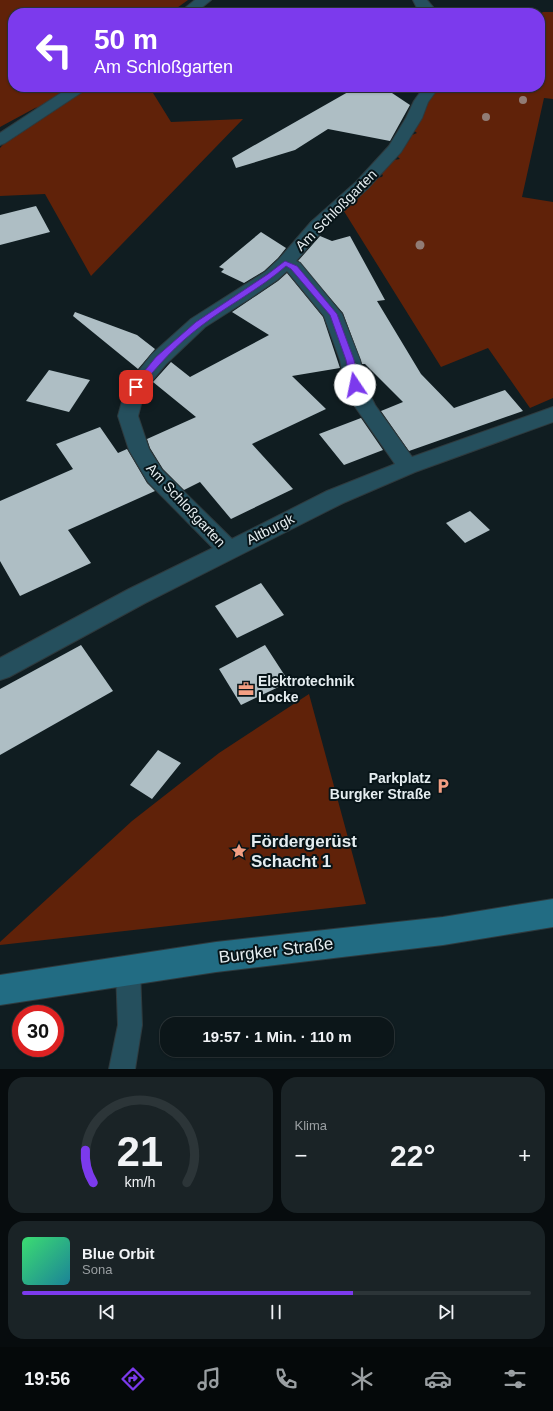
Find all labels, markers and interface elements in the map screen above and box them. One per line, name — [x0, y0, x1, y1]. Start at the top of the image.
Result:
icon: left — [28, 24, 80, 76]
text: 50 m — [94, 24, 158, 55]
text: Am Schloßgarten — [94, 57, 233, 77]
street label: Am Schloßgarten — [292, 166, 380, 254]
position arrow — [334, 364, 376, 406]
pin — [119, 370, 153, 404]
icon: arrive — [125, 376, 147, 398]
street label: Am Schloßgarten — [143, 460, 229, 550]
street label: Altburgk — [243, 510, 297, 548]
place label: Elektrotechnik Locke — [258, 673, 355, 705]
office icon: Elektrotechnik Locke — [237, 680, 255, 698]
place label: Parkplatz Burgker Straße — [330, 770, 431, 802]
parking icon: Parkplatz Burgker Straße — [434, 777, 452, 795]
place label: Fördergerüst Schacht 1 — [251, 832, 357, 871]
place icon: Fördergerüst Schacht 1 — [230, 842, 248, 860]
street label: Burgker Straße — [218, 934, 334, 967]
speed limit sign: 30 — [12, 1005, 64, 1057]
text: 19:57 · 1 Min. · 110 m — [202, 1028, 352, 1045]
text: Klima — [295, 1118, 327, 1133]
text: 21 — [117, 1128, 163, 1175]
text: 22° — [390, 1139, 435, 1172]
text: − — [295, 1143, 307, 1168]
text: + — [518, 1143, 531, 1168]
text: km/h — [125, 1174, 156, 1190]
text: Blue Orbit — [82, 1245, 155, 1262]
text: Sona — [82, 1262, 112, 1277]
icon: previous — [96, 1301, 118, 1323]
icon: pause — [265, 1301, 287, 1323]
icon: next — [435, 1301, 457, 1323]
icon: directions — [119, 1365, 147, 1393]
icon: music — [195, 1365, 223, 1393]
icon: phone — [272, 1365, 300, 1393]
icon: climate — [348, 1365, 376, 1393]
icon: car — [424, 1365, 452, 1393]
icon: filters — [501, 1365, 529, 1393]
text: 19:56 — [24, 1369, 70, 1389]

